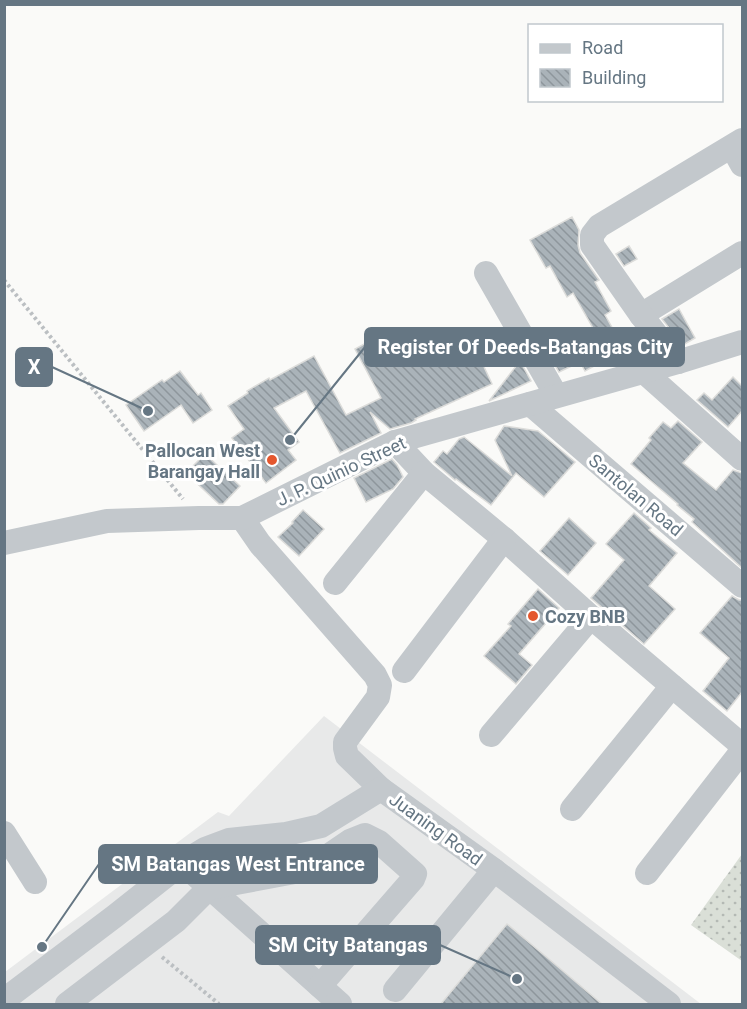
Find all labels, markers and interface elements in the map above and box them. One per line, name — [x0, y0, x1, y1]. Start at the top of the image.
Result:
legend — [528, 24, 723, 102]
text: Road — [582, 37, 623, 58]
text: Building — [582, 67, 646, 88]
callout: Register Of Deeds-Batangas City — [365, 328, 684, 366]
text: Register Of Deeds-Batangas City — [377, 335, 673, 359]
callout: X — [16, 348, 52, 386]
text: X — [28, 355, 41, 379]
street label: J. P. Quinio Street — [273, 432, 409, 510]
place label: Pallocan West Barangay Hall — [145, 440, 260, 482]
street label: Santolan Road — [585, 450, 687, 540]
marker: Pallocan West Barangay Hall — [265, 453, 279, 467]
place label: Cozy BNB — [545, 606, 625, 627]
marker: Cozy BNB — [526, 609, 540, 623]
street label: Juaning Road — [385, 788, 487, 870]
callout: SM Batangas West Entrance — [99, 845, 377, 883]
text: SM Batangas West Entrance — [111, 852, 365, 876]
callout: SM City Batangas — [256, 926, 440, 964]
text: SM City Batangas — [268, 933, 428, 957]

